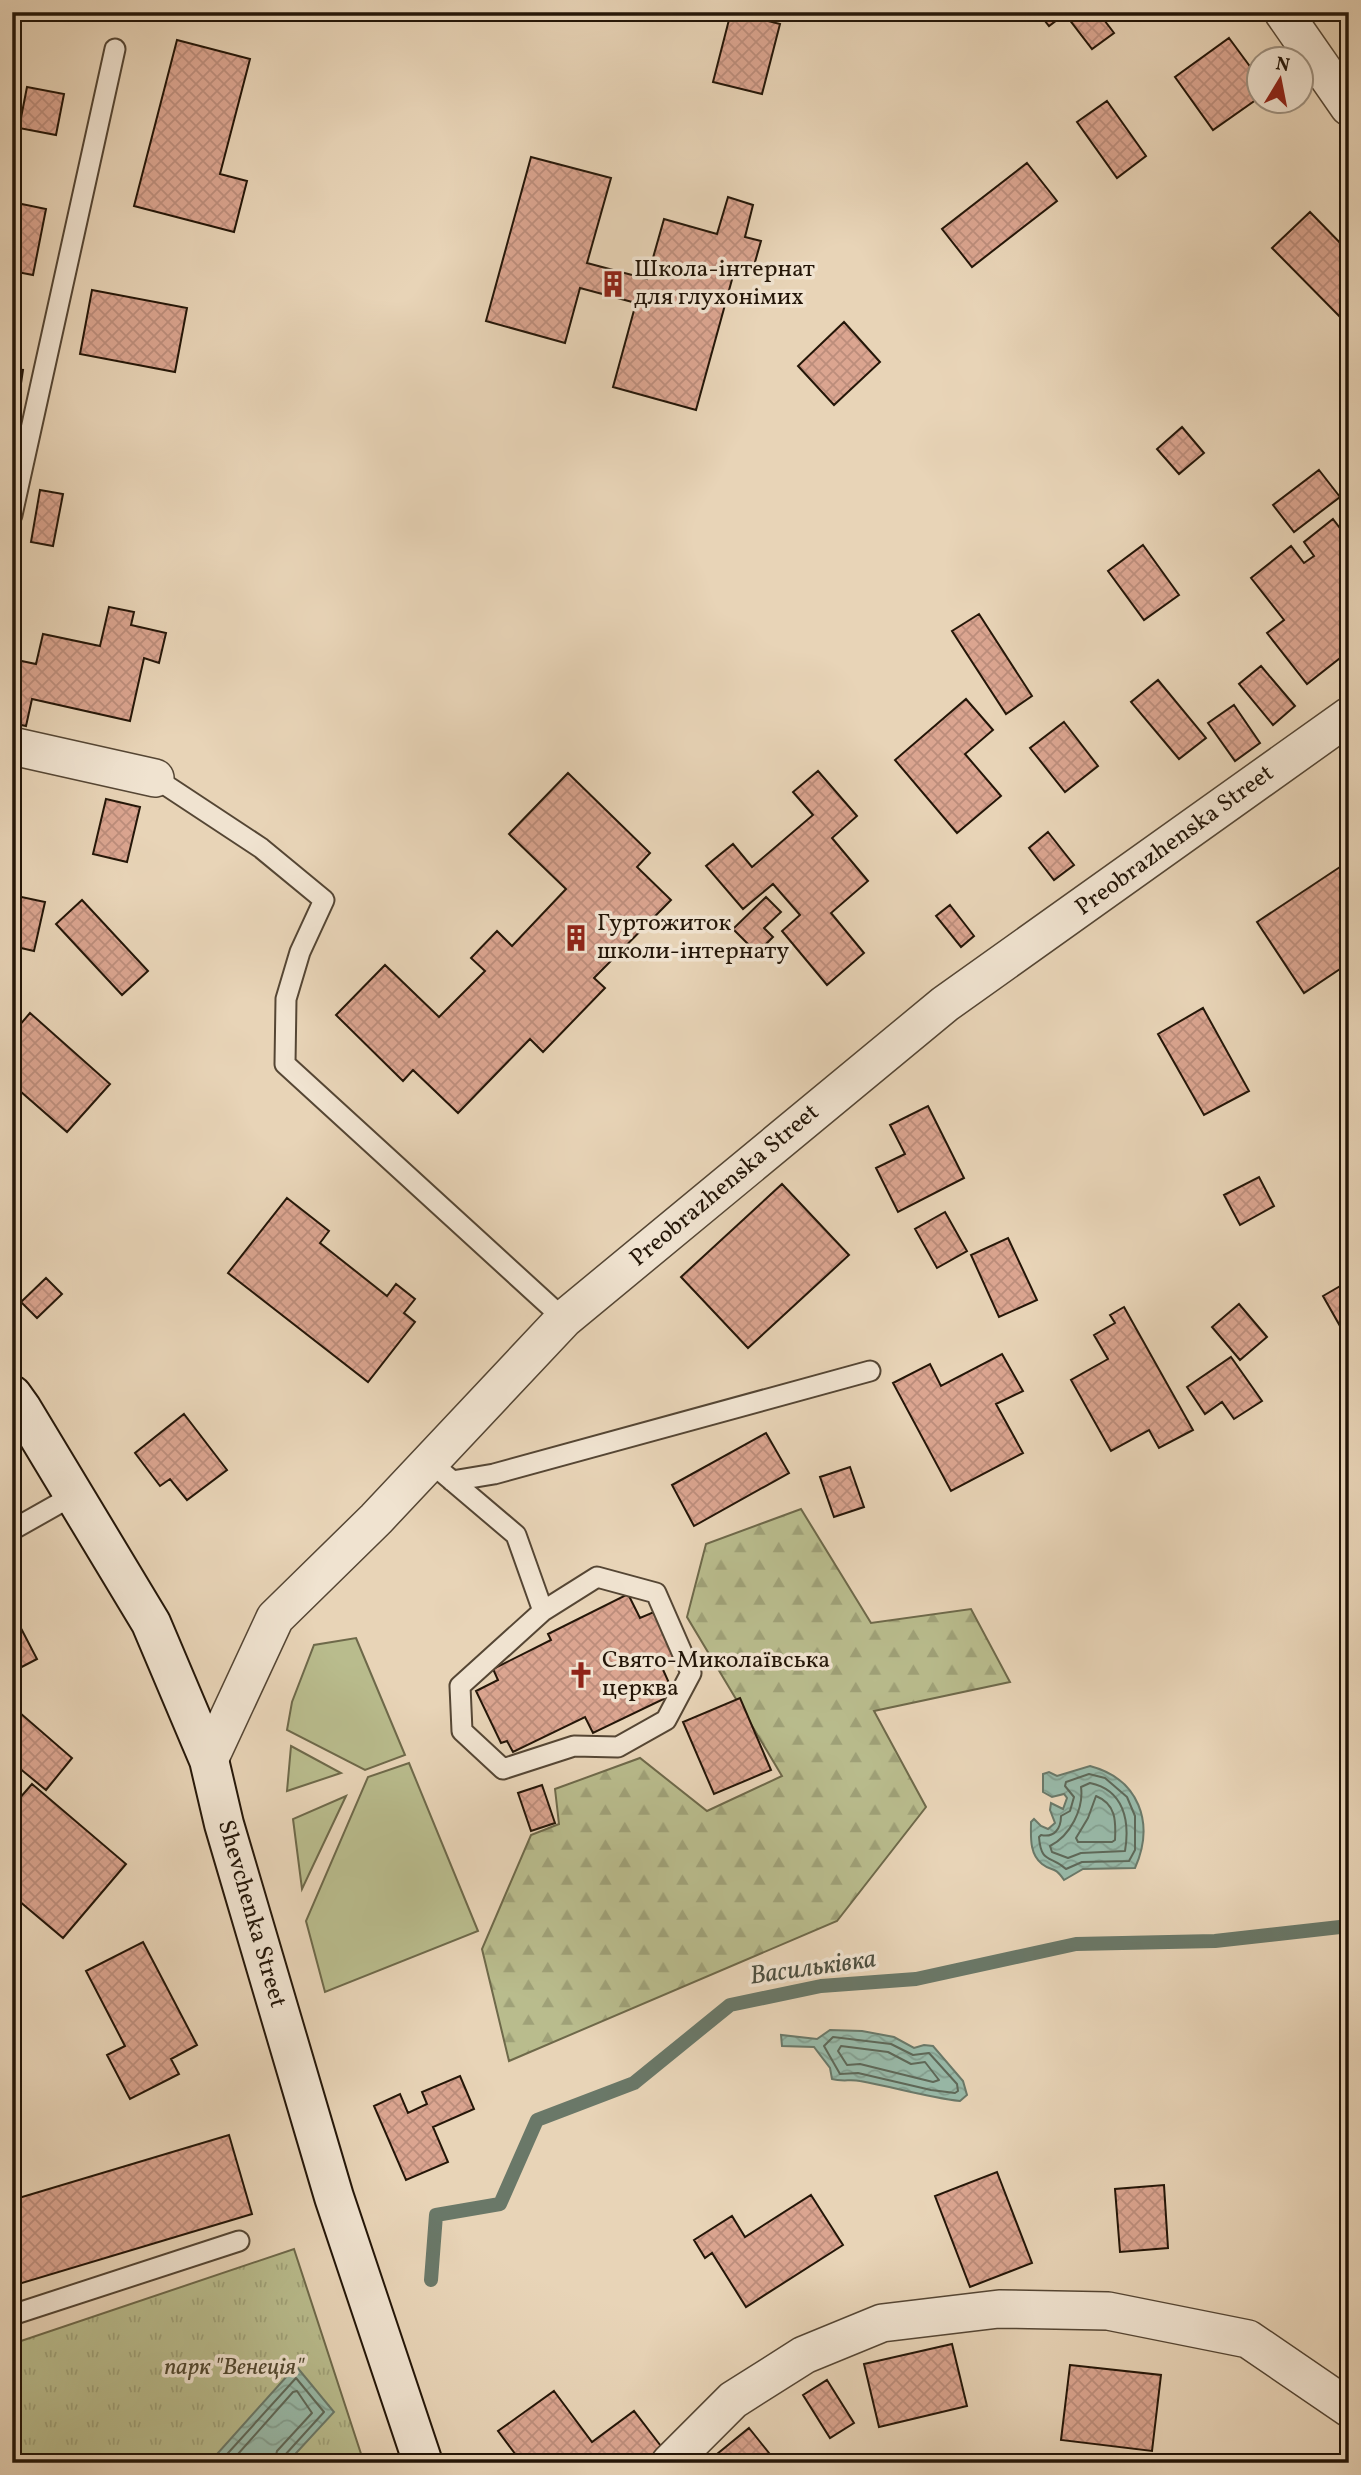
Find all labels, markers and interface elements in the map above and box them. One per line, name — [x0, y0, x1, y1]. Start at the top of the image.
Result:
north arrow — [1246, 46, 1316, 116]
text: N — [1274, 51, 1292, 79]
place label: Школа-інтернат для глухонімих — [634, 253, 815, 315]
building icon: Школа-інтернат для глухонімих — [598, 269, 628, 299]
street label: Preobrazhenska Street — [1069, 757, 1281, 925]
place label: Гуртожиток школи-інтернату — [597, 907, 789, 969]
building icon: Гуртожиток школи-інтернату — [561, 923, 591, 953]
street label: Preobrazhenska Street — [623, 1096, 827, 1276]
place label: Свято-Миколаївська церква — [602, 1644, 830, 1706]
church icon: Свято-Миколаївська церква — [566, 1660, 596, 1690]
street label: Shevchenka Street — [208, 1816, 294, 2012]
water label: Васильківка — [747, 1941, 879, 1995]
park label: парк "Венеція" — [164, 2351, 305, 2385]

